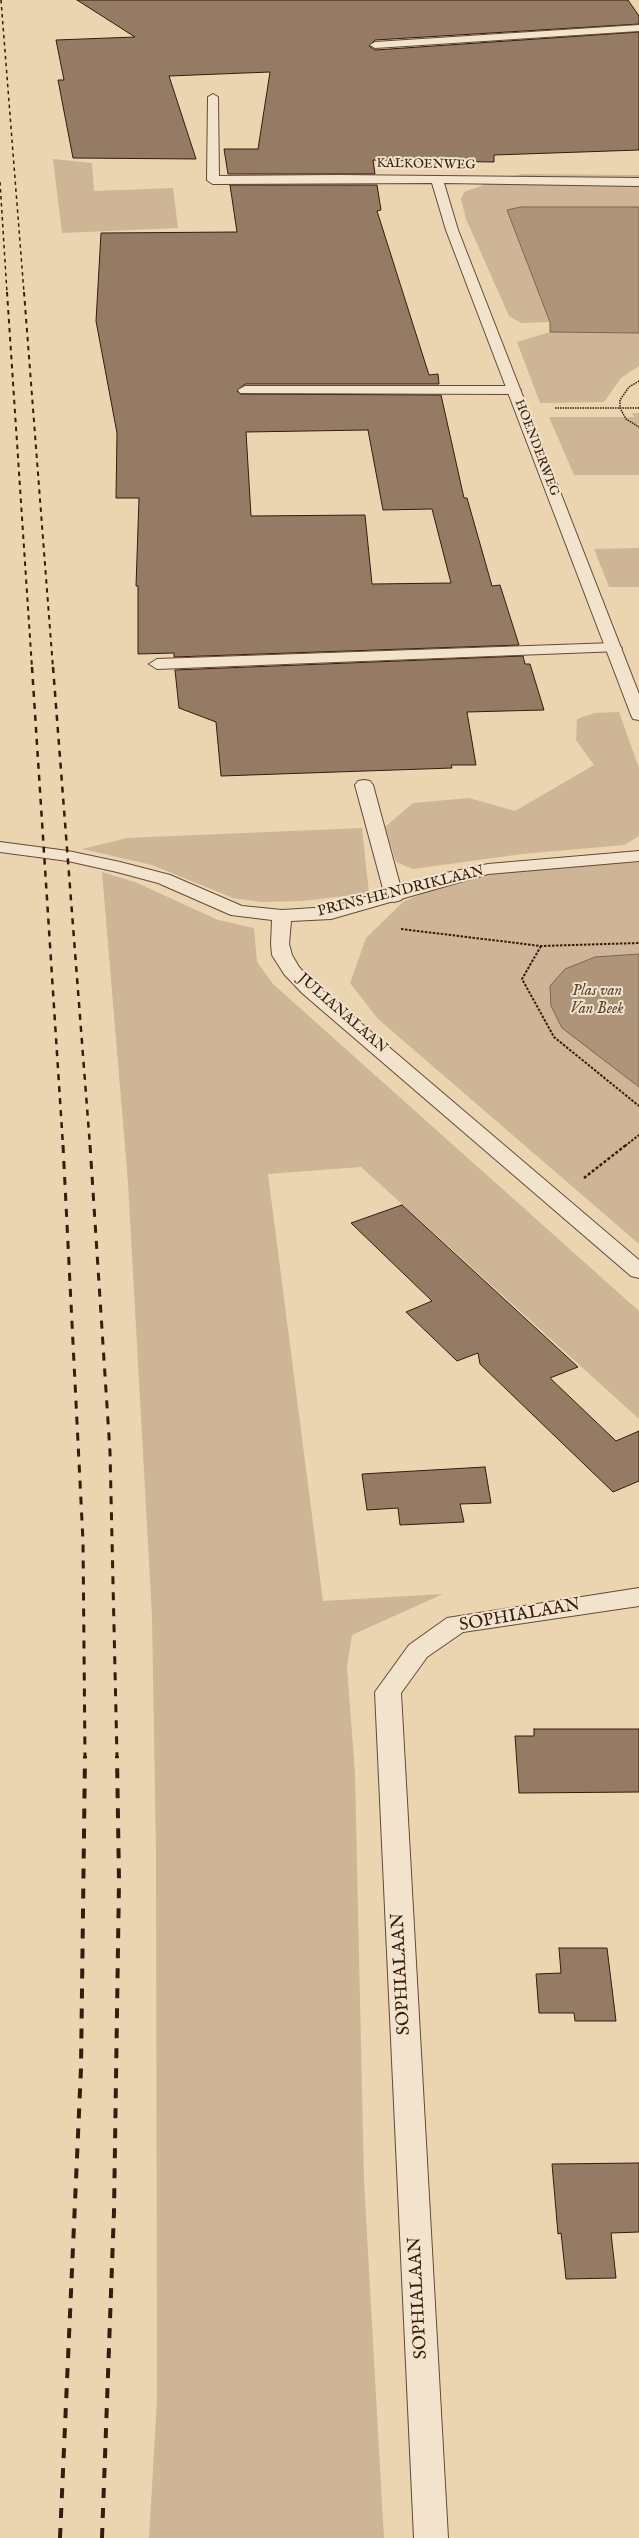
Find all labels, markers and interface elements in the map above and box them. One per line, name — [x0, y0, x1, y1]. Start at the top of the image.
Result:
street label: KALKOENWEG — [376, 156, 476, 174]
street label: HOENDERWEG — [510, 397, 562, 499]
street label: PRINS HENDRIKLAAN — [316, 863, 486, 921]
street label: JULIANALAAN — [294, 970, 390, 1058]
water label: Plas van Van Beek — [570, 982, 624, 1020]
street label: SOPHIALAAN — [458, 1595, 582, 1637]
street label: SOPHIALAAN — [388, 1912, 416, 2036]
street label: SOPHIALAAN — [405, 2236, 433, 2360]

